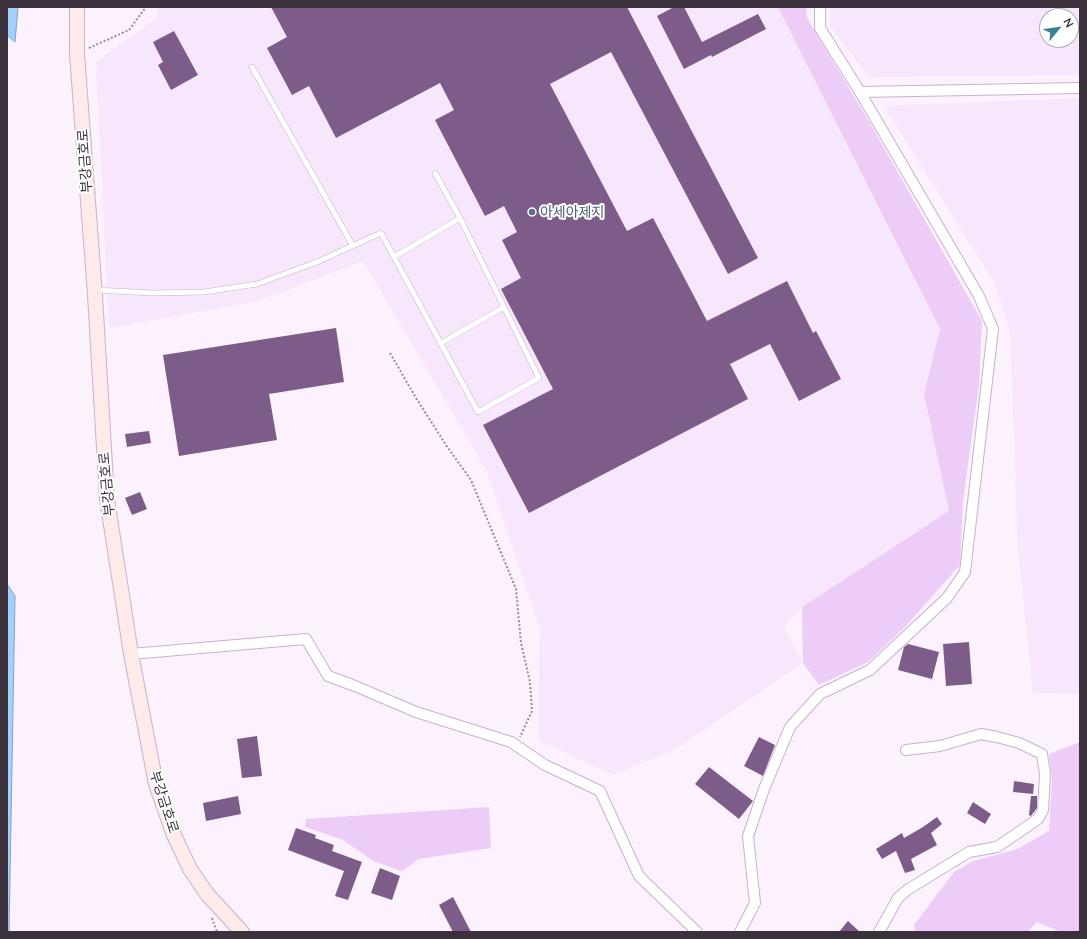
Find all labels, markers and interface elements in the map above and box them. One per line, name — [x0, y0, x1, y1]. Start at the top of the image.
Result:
north arrow — [1039, 8, 1079, 48]
text: N — [1061, 16, 1077, 29]
street label: 부강금호로 — [74, 128, 96, 194]
place label: 아세아제지 — [540, 204, 604, 220]
marker: 아세아제지 — [527, 207, 537, 217]
street label: 부강금호로 — [96, 451, 118, 517]
street label: 부강금호로 — [146, 769, 182, 835]

